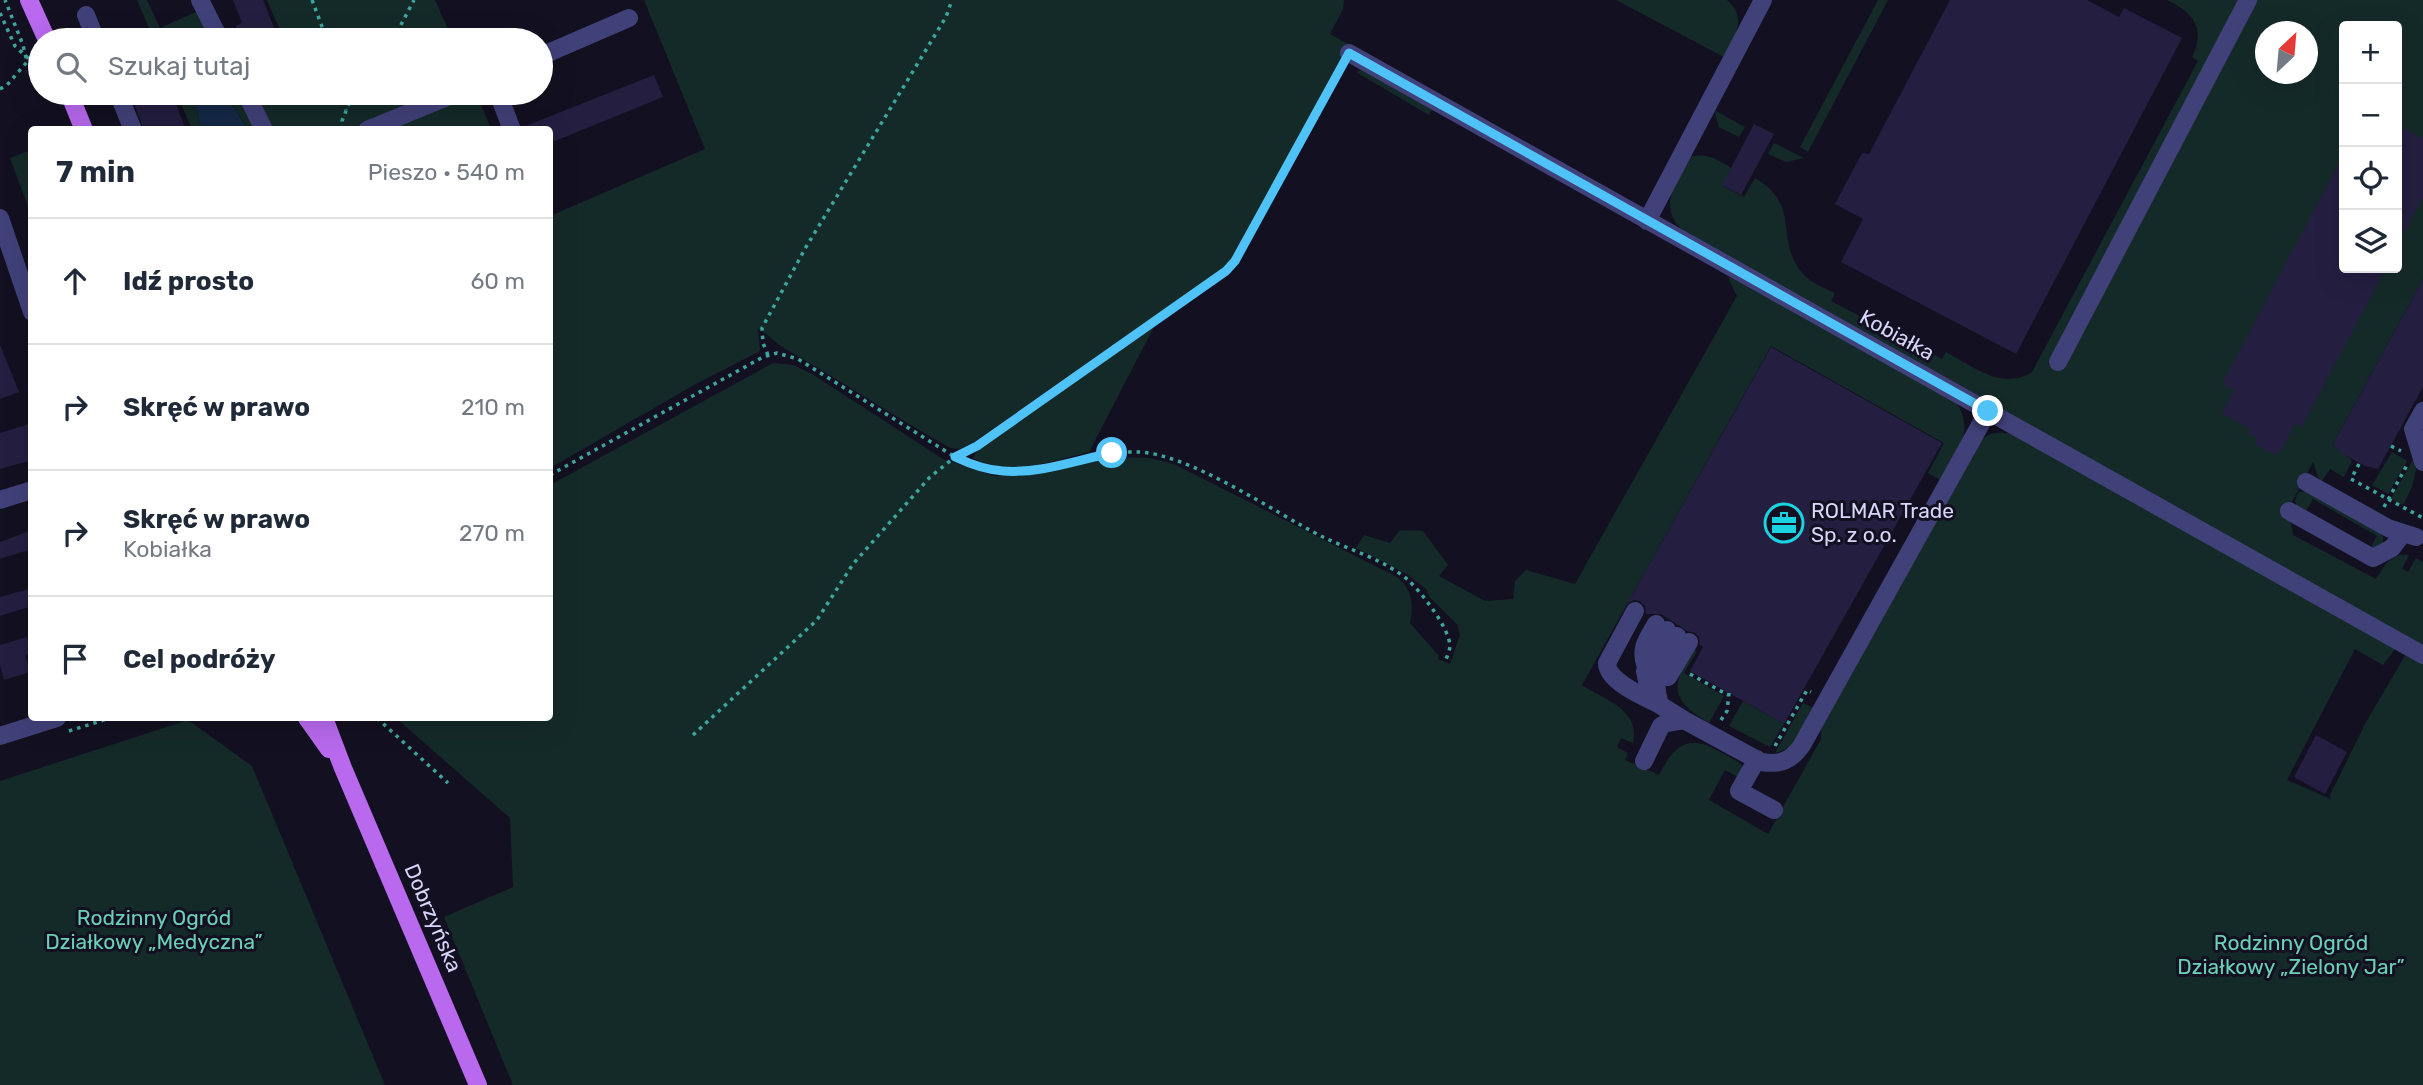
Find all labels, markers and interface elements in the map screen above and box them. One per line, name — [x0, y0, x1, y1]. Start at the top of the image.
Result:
north arrow — [2255, 21, 2318, 84]
map controls — [2339, 21, 2402, 273]
button: + — [2339, 21, 2402, 84]
search box — [28, 28, 553, 105]
icon: search — [52, 48, 90, 86]
text: Szukaj tutaj — [108, 51, 250, 82]
button: − — [2339, 84, 2402, 147]
button: locate — [2339, 147, 2402, 210]
text: 7 min — [56, 154, 135, 190]
text: Pieszo · 540 m — [368, 158, 525, 186]
button: layers — [2339, 210, 2402, 273]
icon: ahead — [56, 262, 94, 300]
text: Idź prosto — [123, 266, 254, 297]
text: 60 m — [470, 267, 525, 295]
street label: Kobiałka — [1856, 304, 1939, 365]
icon: right — [56, 388, 94, 426]
text: Skręć w prawo — [123, 392, 310, 423]
text: 210 m — [461, 393, 525, 421]
route end — [1972, 395, 2003, 426]
route start — [1096, 437, 1127, 468]
place label: ROLMAR Trade Sp. z o.o. — [1811, 498, 1954, 547]
office icon: ROLMAR Trade Sp. z o.o. — [1763, 502, 1805, 544]
text: Skręć w prawo — [123, 504, 310, 535]
icon: right — [56, 514, 94, 552]
text: 270 m — [459, 519, 525, 547]
text: Kobiałka — [123, 535, 212, 563]
icon: arrive — [56, 640, 94, 678]
text: Cel podróży — [123, 644, 276, 675]
street label: Dobrzyńska — [400, 860, 467, 976]
park label: Rodzinny Ogród Działkowy „Medyczna” — [45, 905, 263, 954]
park label: Rodzinny Ogród Działkowy „Zielony Jar” — [2177, 930, 2405, 979]

